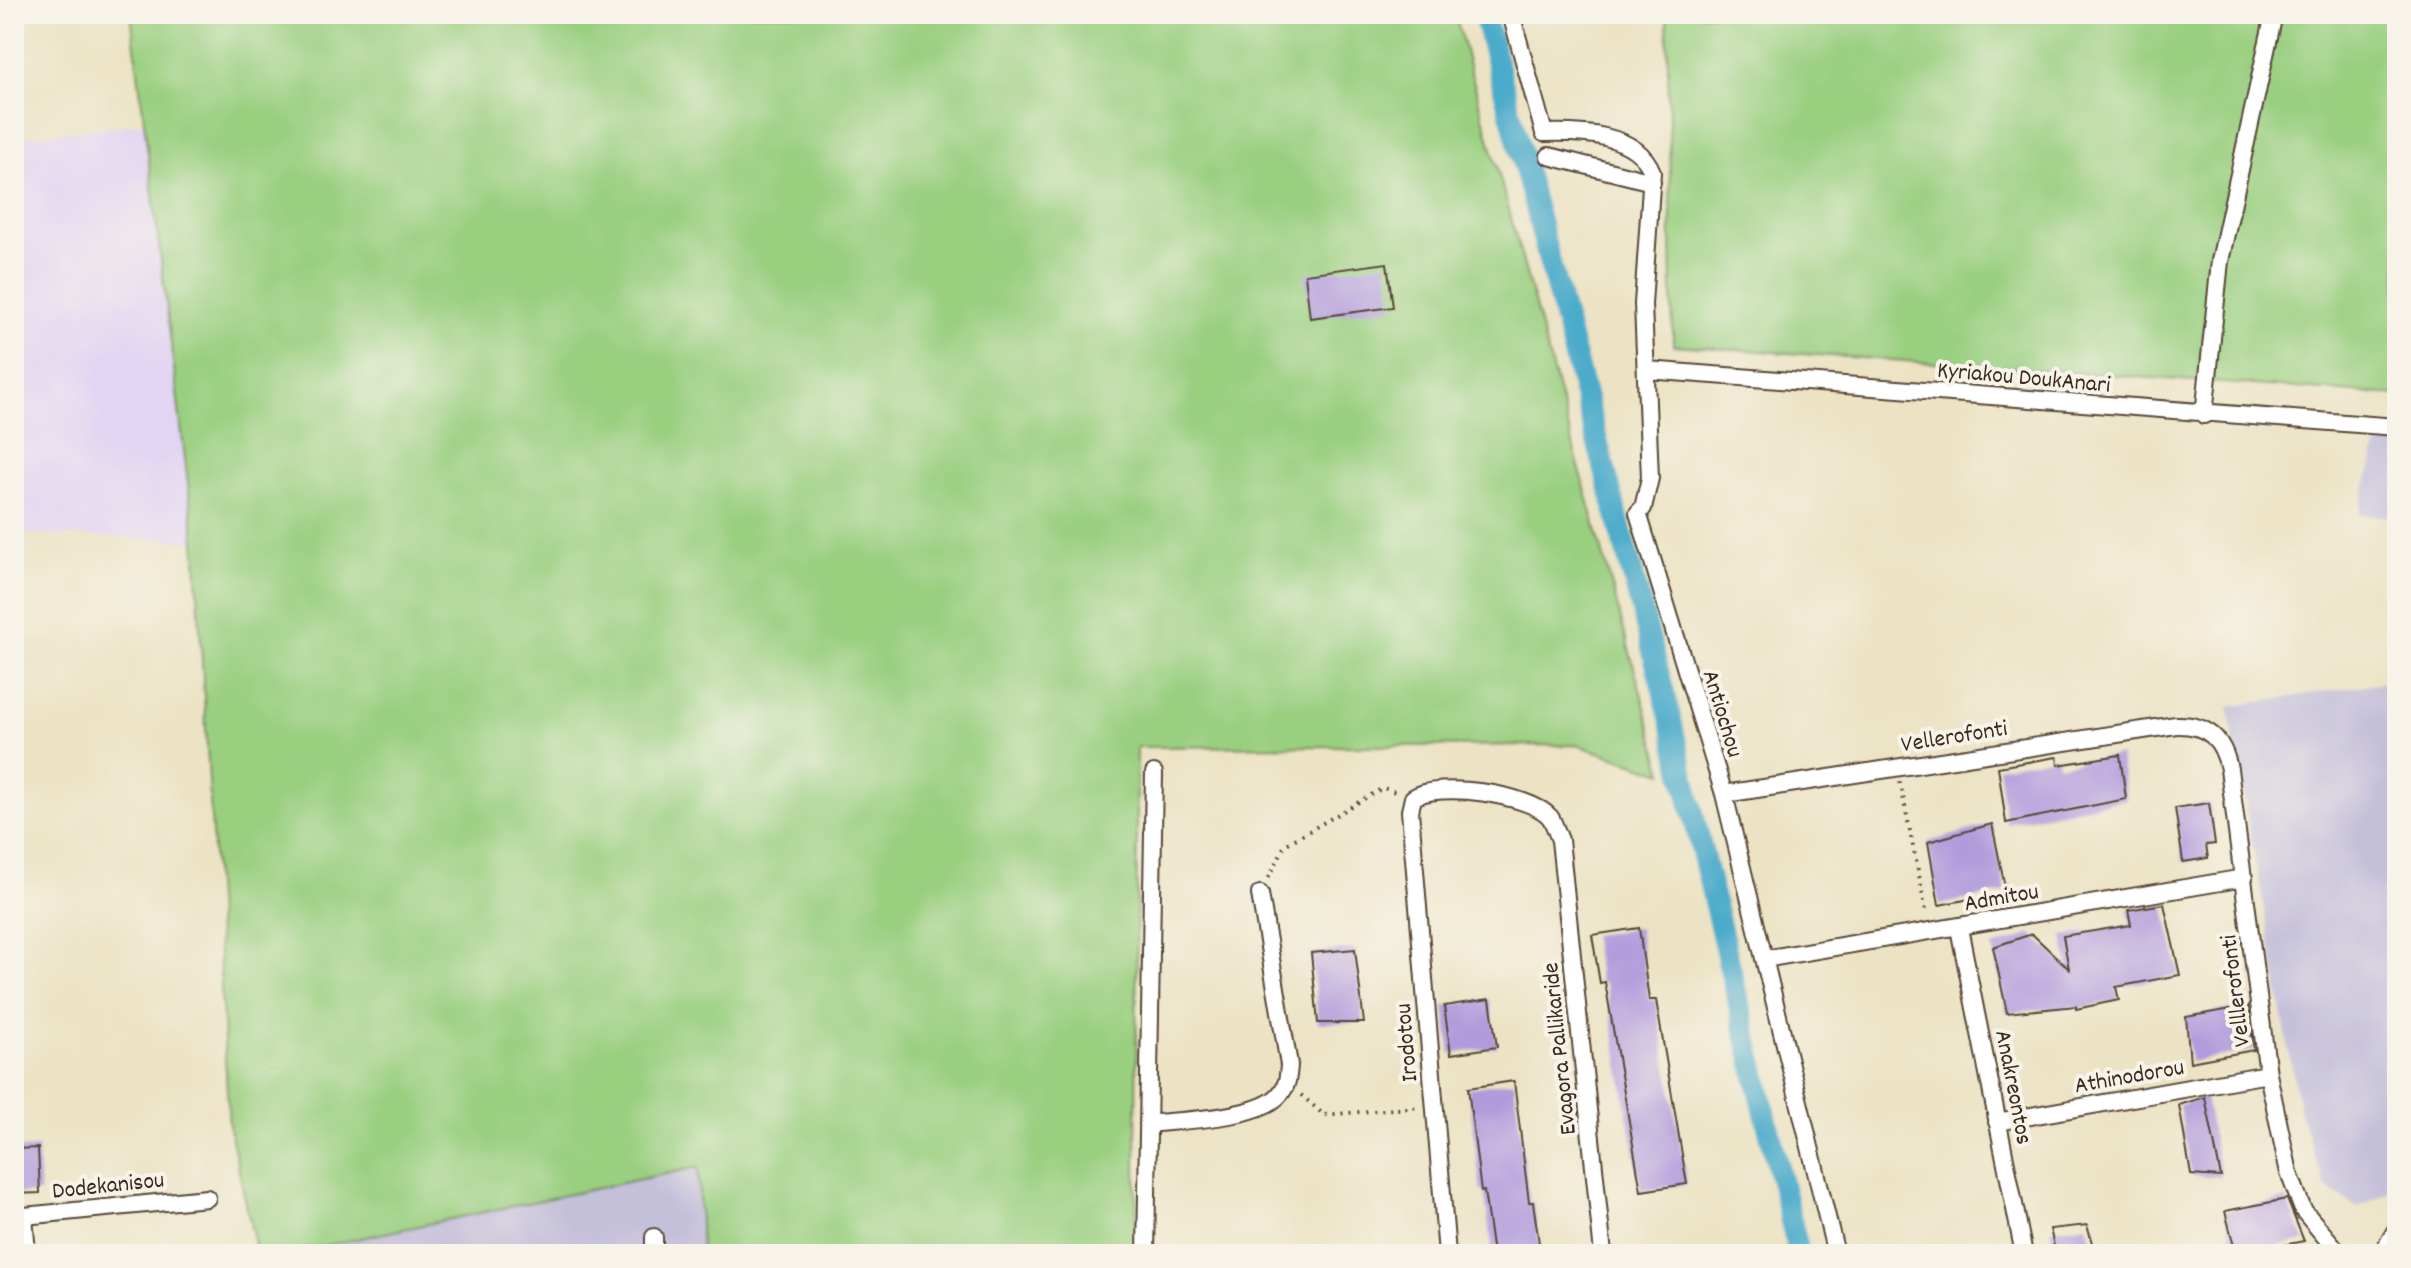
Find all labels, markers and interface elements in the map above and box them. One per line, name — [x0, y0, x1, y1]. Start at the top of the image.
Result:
street label: Kyriakou DoukAnari — [1936, 354, 2112, 403]
street label: Antiochou — [1692, 666, 1751, 762]
street label: Vellerofonti — [1899, 713, 2010, 763]
street label: Admitou — [1962, 876, 2041, 922]
street label: Velllerofonti — [2213, 933, 2261, 1049]
street label: Evagora Pallikaride — [1535, 961, 1587, 1137]
street label: Irodotou — [1388, 1002, 1428, 1083]
street label: Anakreontos — [1984, 1027, 2040, 1148]
street label: Athinodorou — [2072, 1052, 2187, 1104]
street label: Dodekanisou — [51, 1164, 166, 1210]

